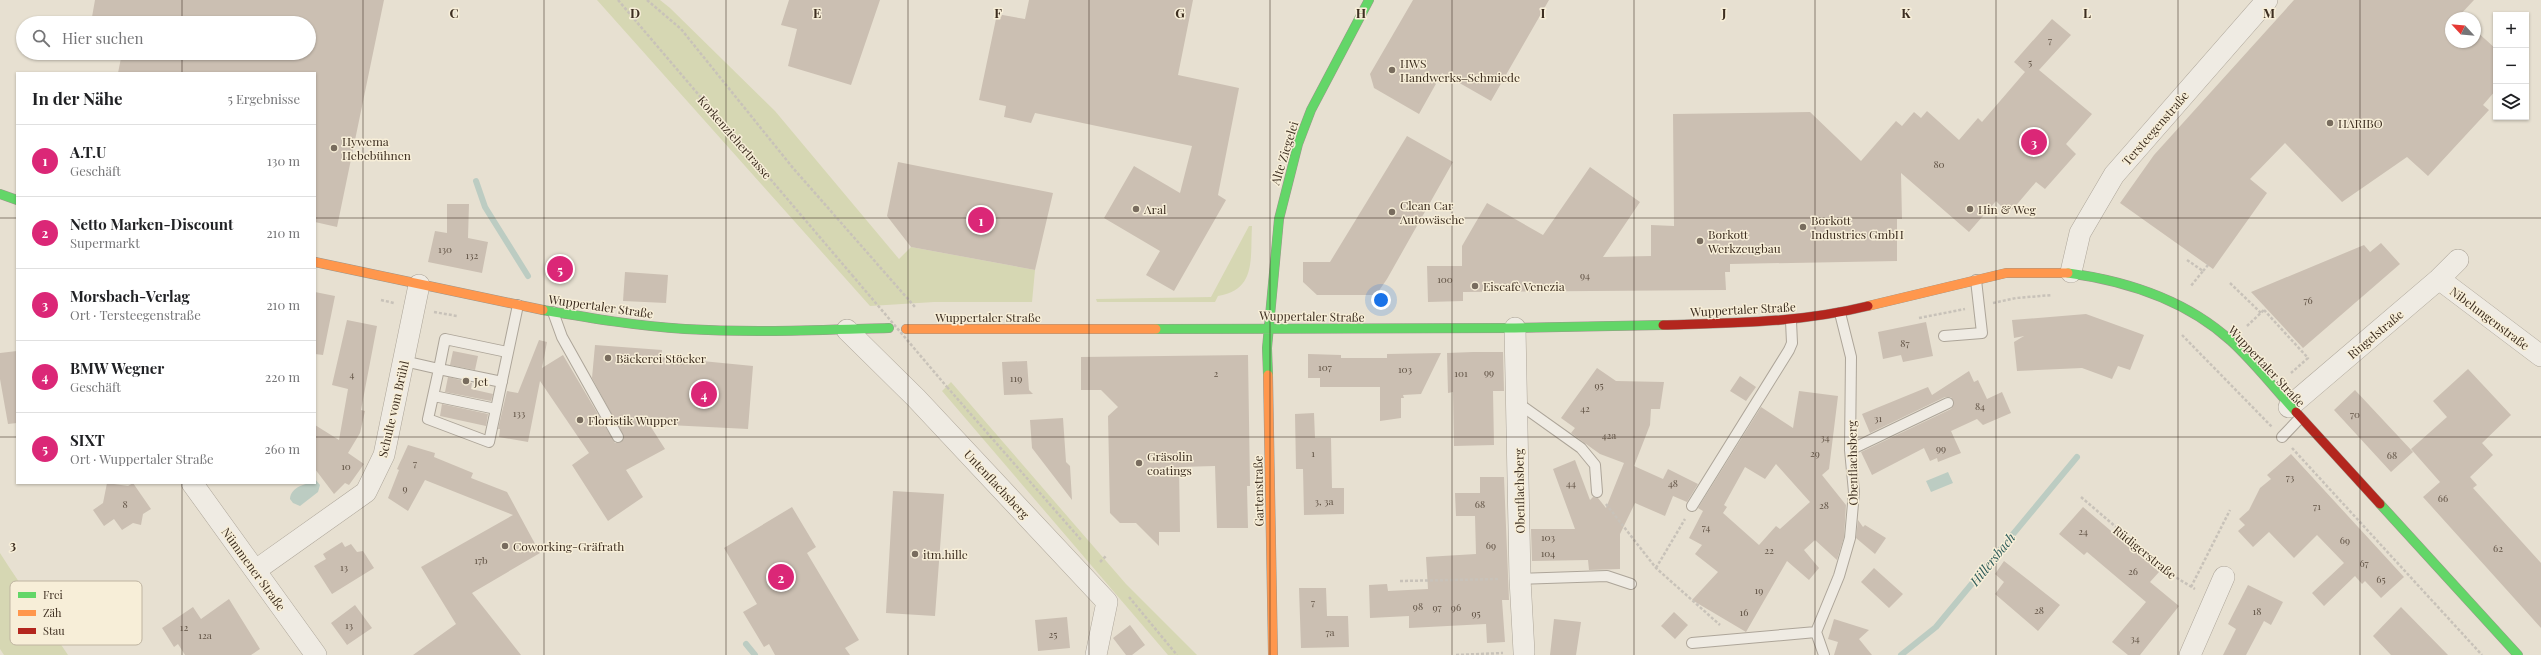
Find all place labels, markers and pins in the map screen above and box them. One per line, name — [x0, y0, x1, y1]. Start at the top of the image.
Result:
place label: HWS Handwerks‒Schmiede — [1400, 55, 1520, 85]
marker: HWS Handwerks‒Schmiede — [1387, 65, 1397, 75]
place label: HARIBO — [2338, 115, 2383, 131]
marker: HARIBO — [2325, 118, 2335, 128]
pin: 3 — [2021, 127, 2047, 157]
place label: Hywema Hebebühnen — [342, 133, 411, 163]
marker: Hywema Hebebühnen — [329, 143, 339, 153]
place label: Clean Car Autowäsche — [1399, 197, 1464, 227]
place label: Aral — [1143, 201, 1167, 217]
place label: Hin & Weg — [1978, 201, 2036, 217]
marker: Aral — [1131, 204, 1141, 214]
marker: Hin & Weg — [1965, 204, 1975, 214]
pin: 1 — [968, 205, 994, 235]
marker: Clean Car Autowäsche — [1387, 207, 1397, 217]
place label: Borkott Industries GmbH — [1811, 212, 1904, 242]
marker: Borkott Industries GmbH — [1798, 222, 1808, 232]
place label: Borkott Werkzeugbau — [1707, 226, 1781, 256]
marker: Borkott Werkzeugbau — [1695, 236, 1705, 246]
pin: 5 — [547, 254, 573, 284]
place label: Eiscafè Venezia — [1483, 278, 1565, 294]
marker: Eiscafè Venezia — [1470, 281, 1480, 291]
place label: Bäckerei Stöcker — [616, 350, 707, 366]
marker: Bäckerei Stöcker — [603, 353, 613, 363]
place label: Jet — [473, 373, 489, 389]
marker: Jet — [461, 376, 471, 386]
pin: 4 — [691, 379, 717, 409]
place label: Floristik Wupper — [588, 412, 679, 428]
marker: Floristik Wupper — [575, 415, 585, 425]
place label: Gräsolin coatings — [1147, 448, 1193, 478]
marker: Gräsolin coatings — [1134, 458, 1144, 468]
place label: Coworking-Gräfrath — [513, 538, 624, 554]
marker: Coworking-Gräfrath — [500, 541, 510, 551]
place label: itm.hille — [923, 546, 968, 562]
marker: itm.hille — [910, 549, 920, 559]
pin: 2 — [768, 562, 794, 592]

